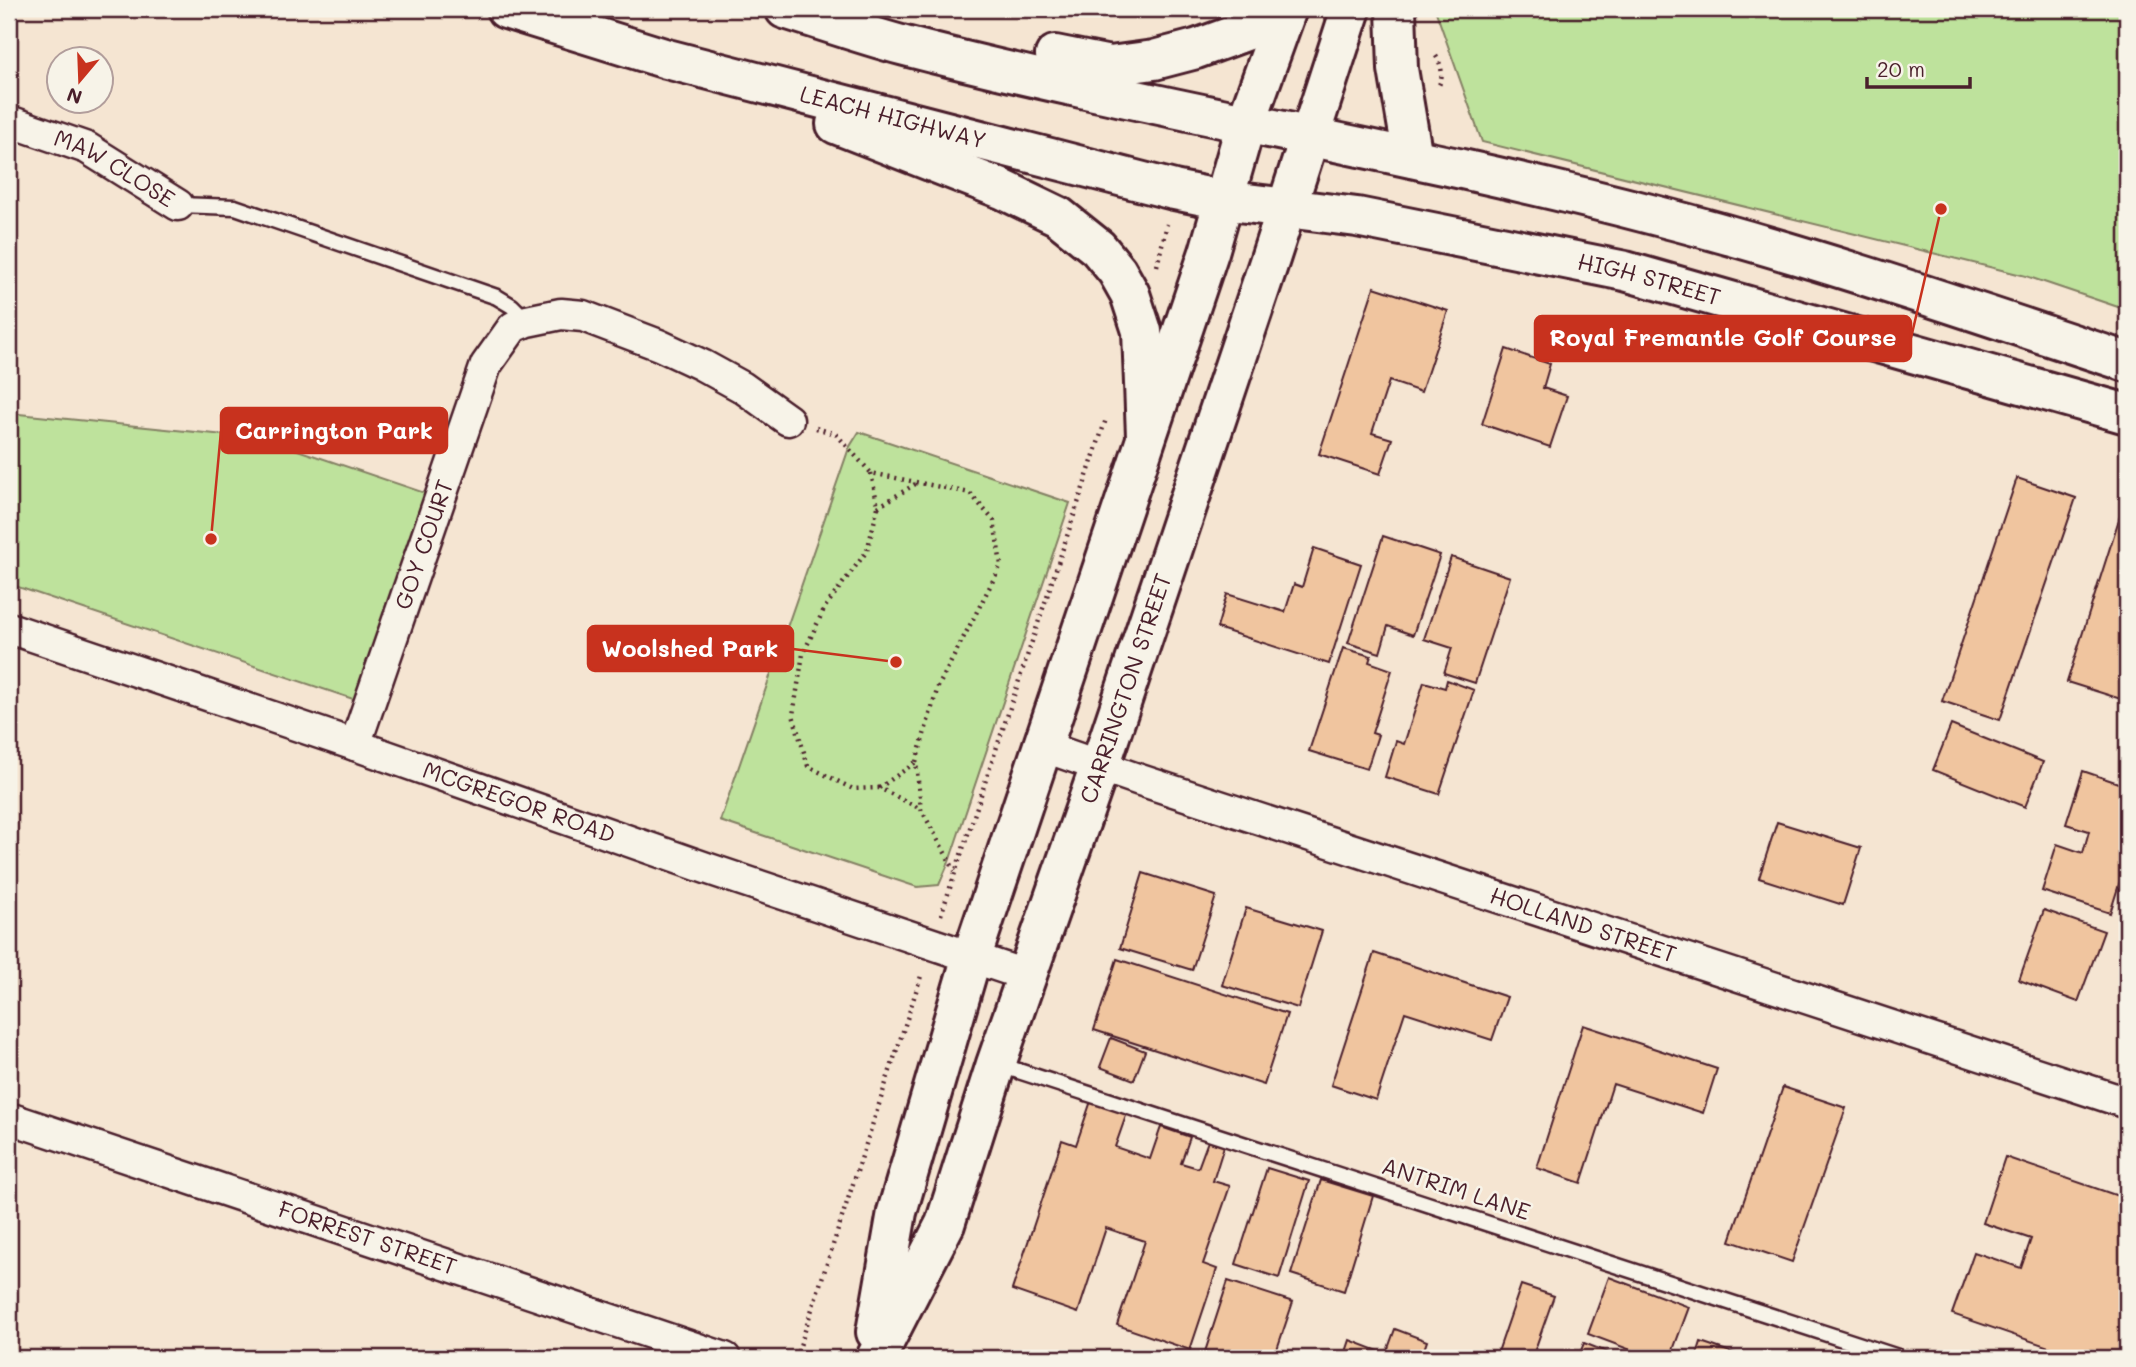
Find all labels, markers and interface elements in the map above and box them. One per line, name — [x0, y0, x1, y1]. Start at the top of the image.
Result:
north arrow — [46, 46, 116, 116]
scale bar — [1867, 46, 1970, 90]
text: 20 m — [1877, 55, 1925, 82]
street label: LEACH HIGHWAY — [797, 78, 990, 155]
text: N — [63, 82, 85, 111]
street label: MAW CLOSE — [50, 122, 181, 213]
street label: HIGH STREET — [1575, 246, 1724, 312]
callout: Royal Fremantle Golf Course — [1535, 316, 1911, 361]
text: Royal Fremantle Golf Course — [1549, 321, 1897, 352]
callout: Carrington Park — [221, 408, 447, 453]
text: Carrington Park — [235, 414, 433, 445]
street label: GOY COURT — [387, 475, 459, 613]
street label: CARRINGTON STREET — [1072, 569, 1178, 807]
callout: Woolshed Park — [588, 626, 793, 671]
text: Woolshed Park — [602, 632, 778, 663]
street label: MCGREGOR ROAD — [419, 754, 620, 849]
street label: HOLLAND STREET — [1486, 880, 1681, 969]
street label: ANTRIM LANE — [1378, 1150, 1534, 1226]
street label: FORREST STREET — [274, 1193, 461, 1281]

